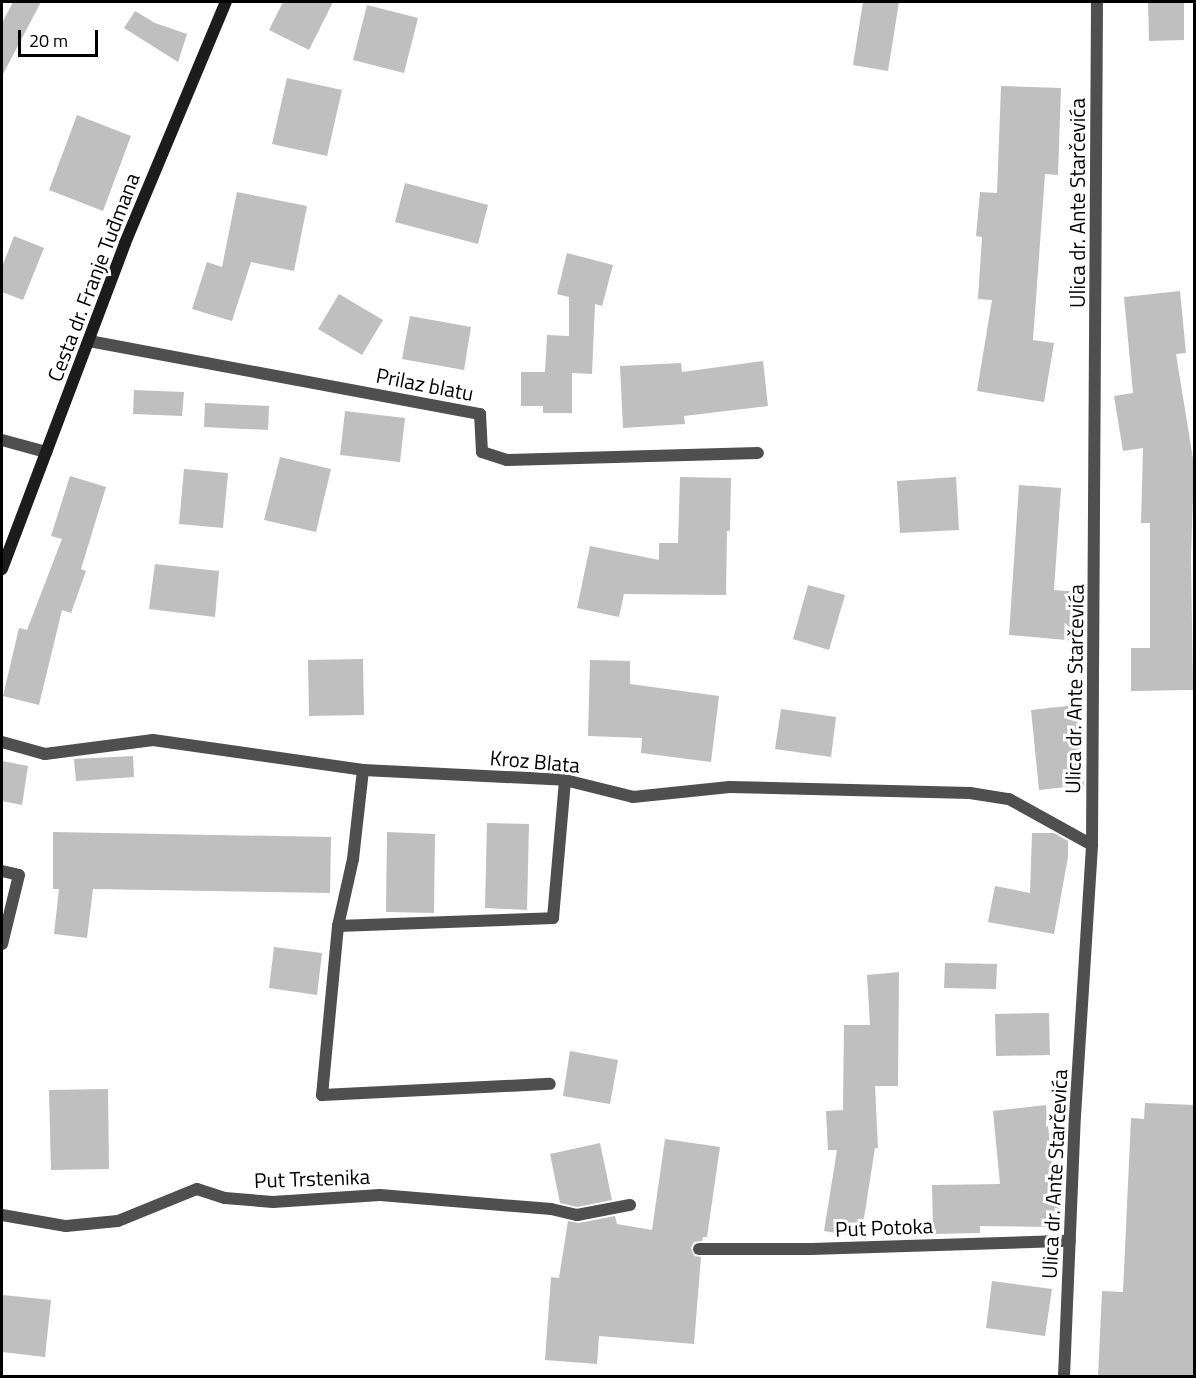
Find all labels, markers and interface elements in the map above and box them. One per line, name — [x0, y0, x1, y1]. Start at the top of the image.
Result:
scale bar — [21, 18, 100, 56]
text: 20 m — [29, 27, 68, 54]
street label: Ulica dr. Ante Starčevića — [1064, 98, 1090, 308]
street label: Cesta dr. Franje Tuđmana — [42, 169, 144, 385]
street label: Prilaz blatu — [374, 362, 476, 406]
street label: Ulica dr. Ante Starčevića — [1060, 584, 1088, 794]
street label: Kroz Blata — [489, 745, 581, 777]
street label: Ulica dr. Ante Starčevića — [1036, 1069, 1072, 1279]
street label: Put Trstenika — [253, 1163, 371, 1193]
street label: Put Potoka — [835, 1213, 933, 1241]

